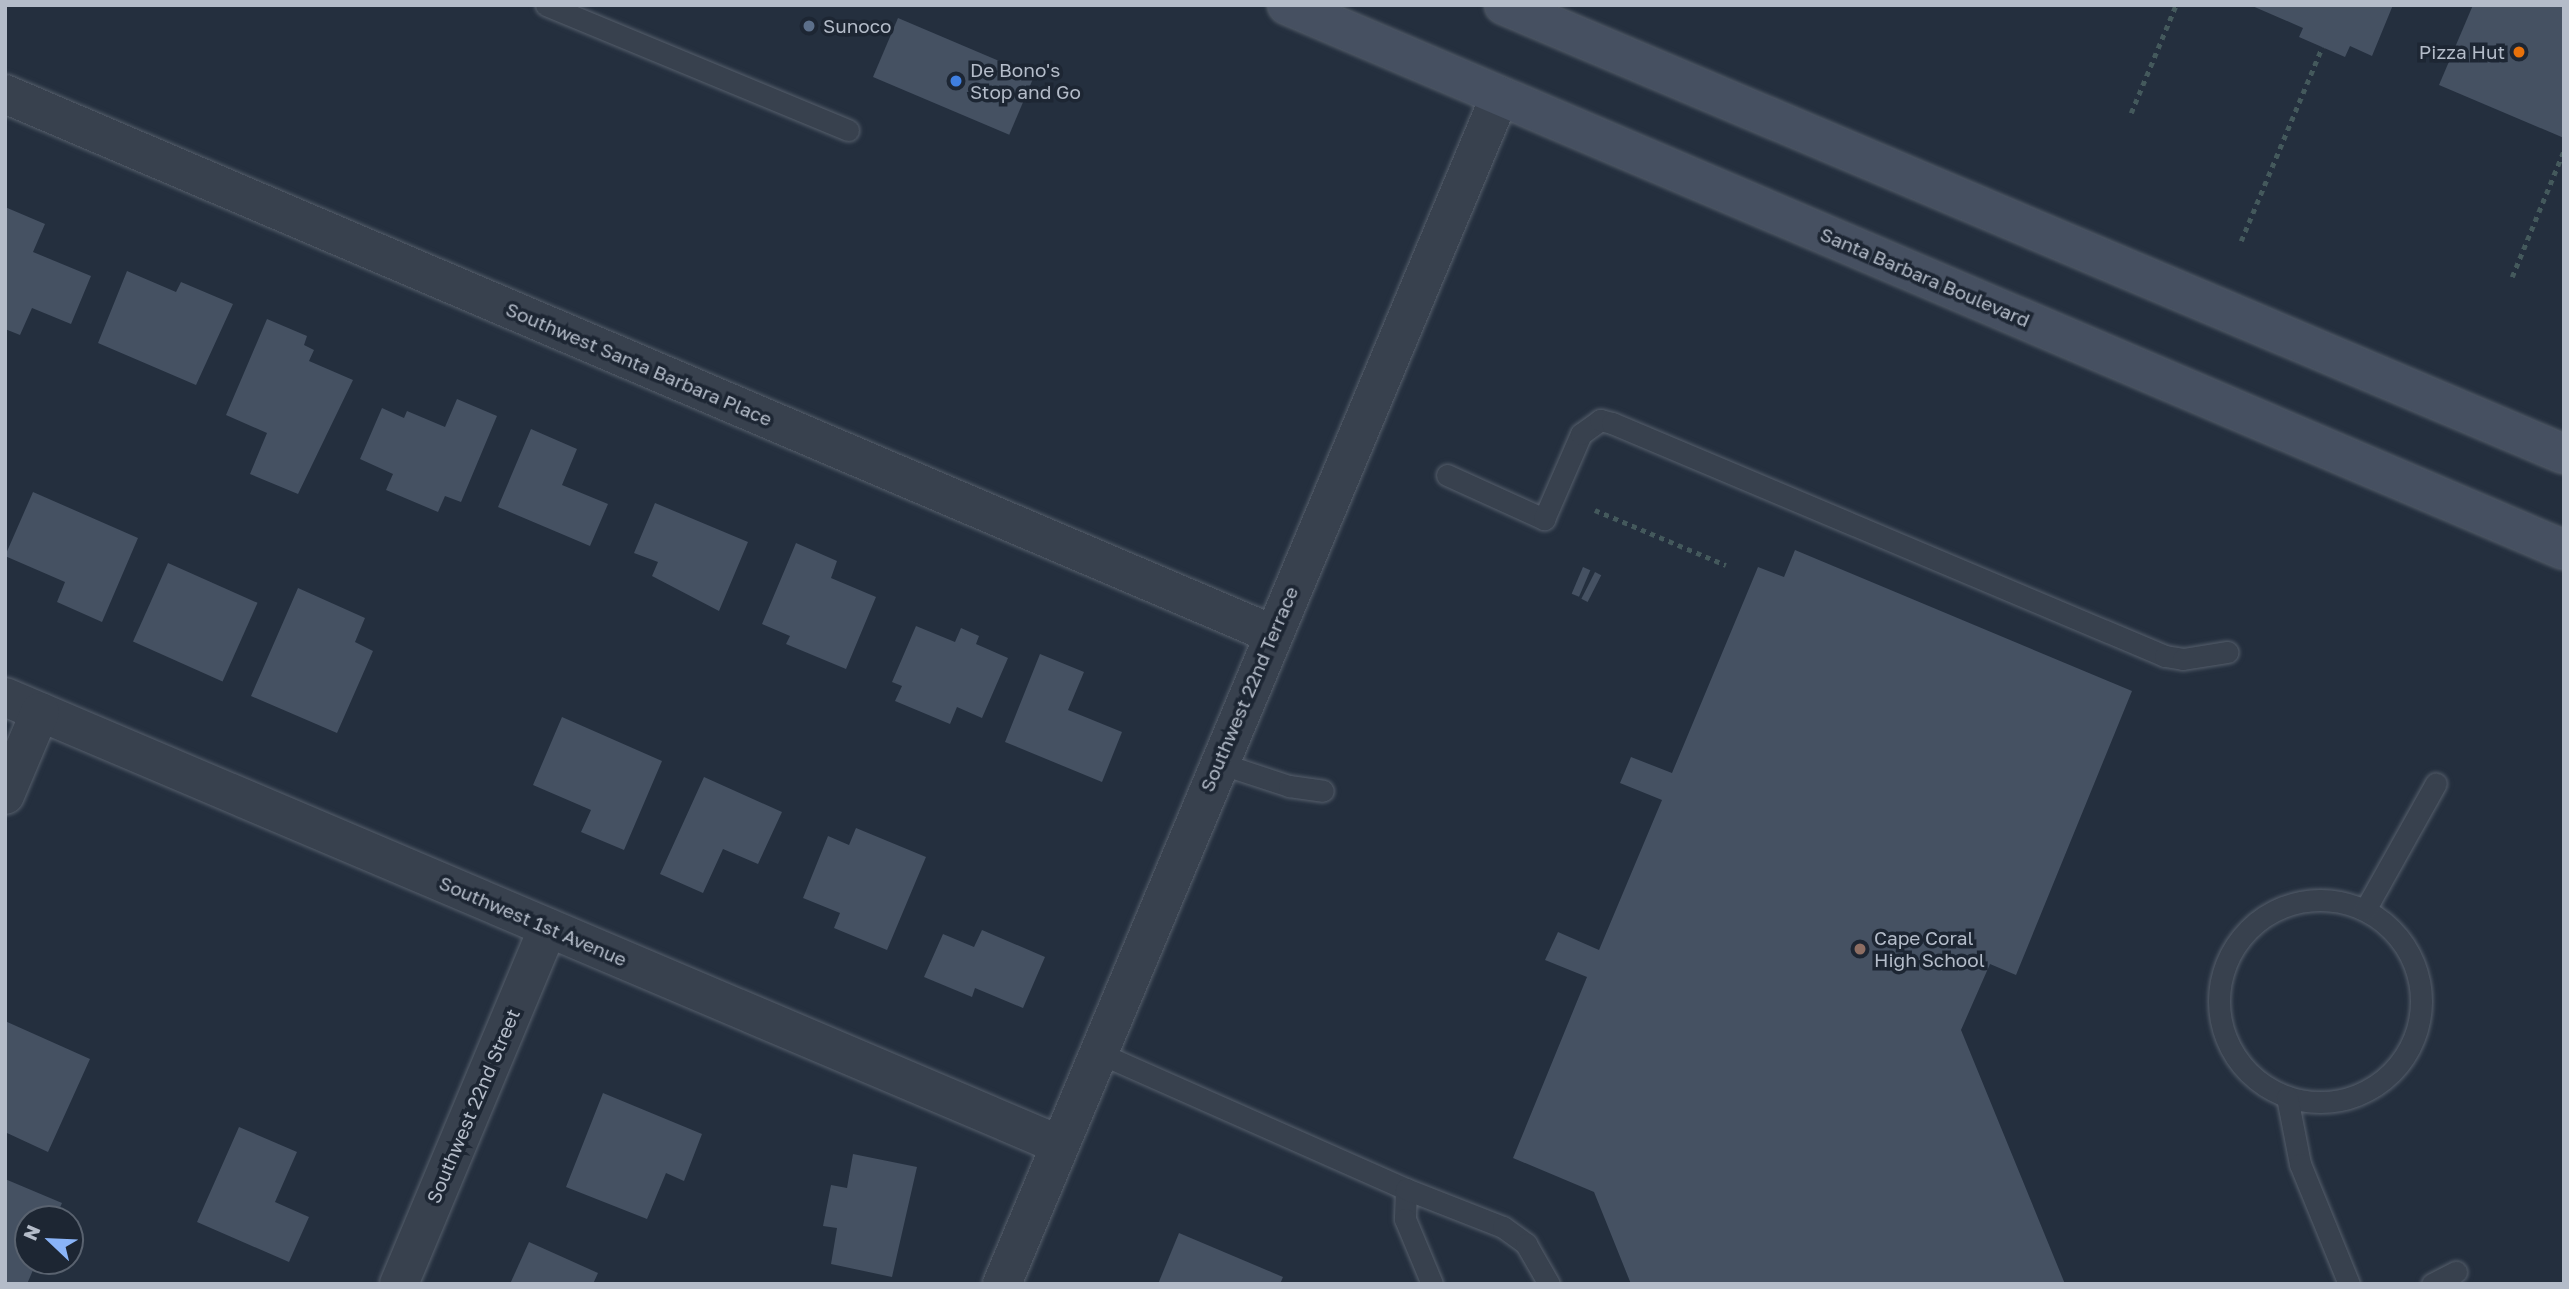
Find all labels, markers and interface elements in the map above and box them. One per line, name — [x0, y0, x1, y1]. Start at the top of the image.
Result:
place label: Sunoco — [823, 15, 891, 37]
marker: Sunoco — [801, 18, 817, 34]
place label: Pizza Hut — [2419, 41, 2505, 63]
marker: Pizza Hut — [2511, 44, 2527, 60]
place label: De Bono's Stop and Go — [970, 59, 1081, 103]
marker: De Bono's Stop and Go — [948, 73, 964, 89]
street label: Santa Barbara Boulevard — [1817, 222, 2033, 332]
street label: Southwest Santa Barbara Place — [502, 297, 776, 431]
street label: Southwest 22nd Terrace — [1195, 583, 1303, 795]
street label: Southwest 1st Avenue — [436, 871, 630, 971]
place label: Cape Coral High School — [1874, 927, 1985, 971]
marker: Cape Coral High School — [1852, 941, 1868, 957]
street label: Southwest 22nd Street — [422, 1005, 524, 1207]
north arrow — [14, 1205, 84, 1275]
text: N — [18, 1221, 44, 1244]

